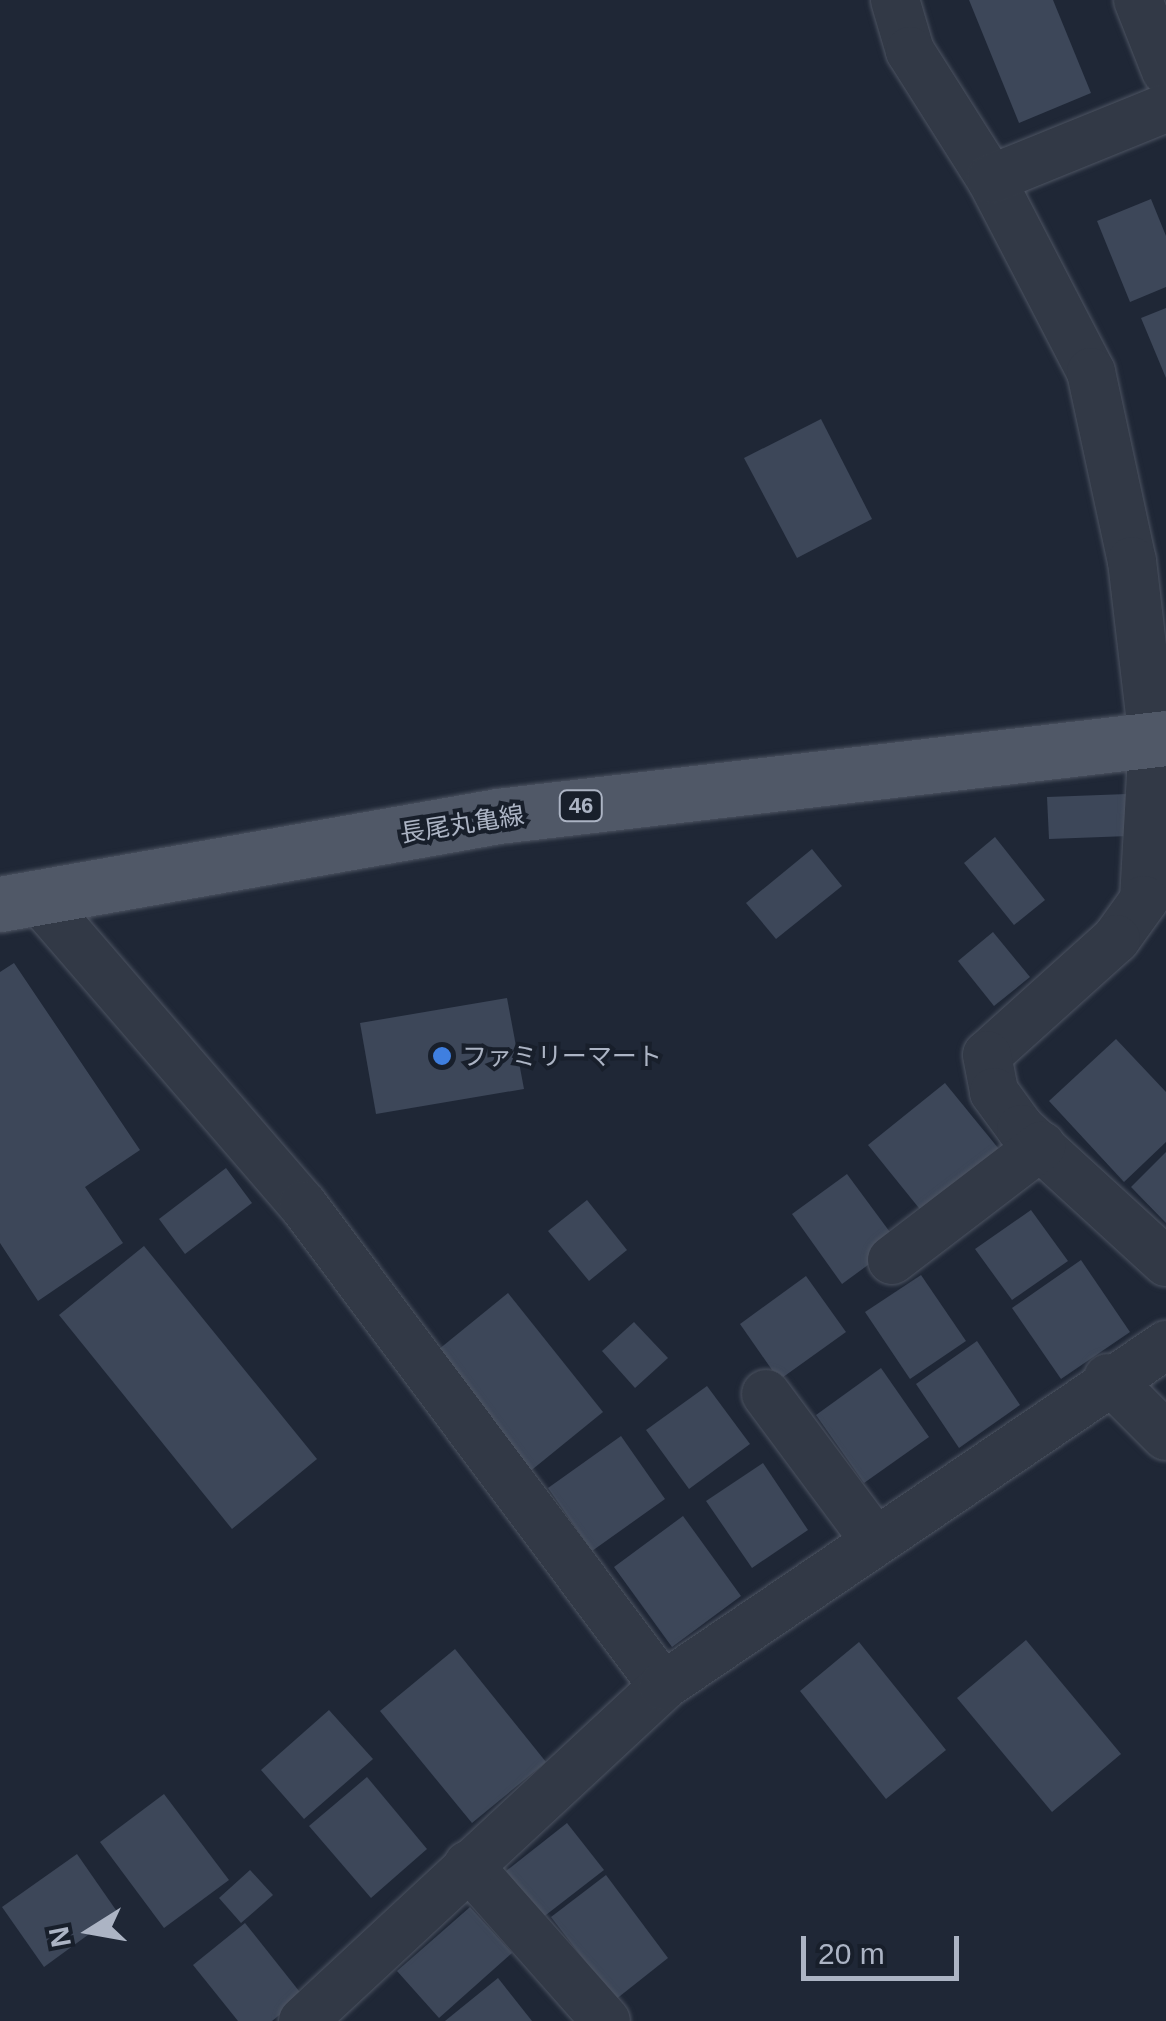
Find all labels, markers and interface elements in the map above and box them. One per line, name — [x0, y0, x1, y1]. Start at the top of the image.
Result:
road number: 46 — [558, 789, 604, 823]
street label: 長尾丸亀線 — [398, 799, 526, 849]
place label: ファミリーマート — [462, 1041, 662, 1071]
marker: ファミリーマート — [431, 1045, 453, 1067]
north arrow — [40, 1881, 140, 1981]
scale bar — [806, 1916, 964, 1978]
text: N — [43, 1924, 77, 1950]
text: 20 m — [818, 1937, 885, 1970]

